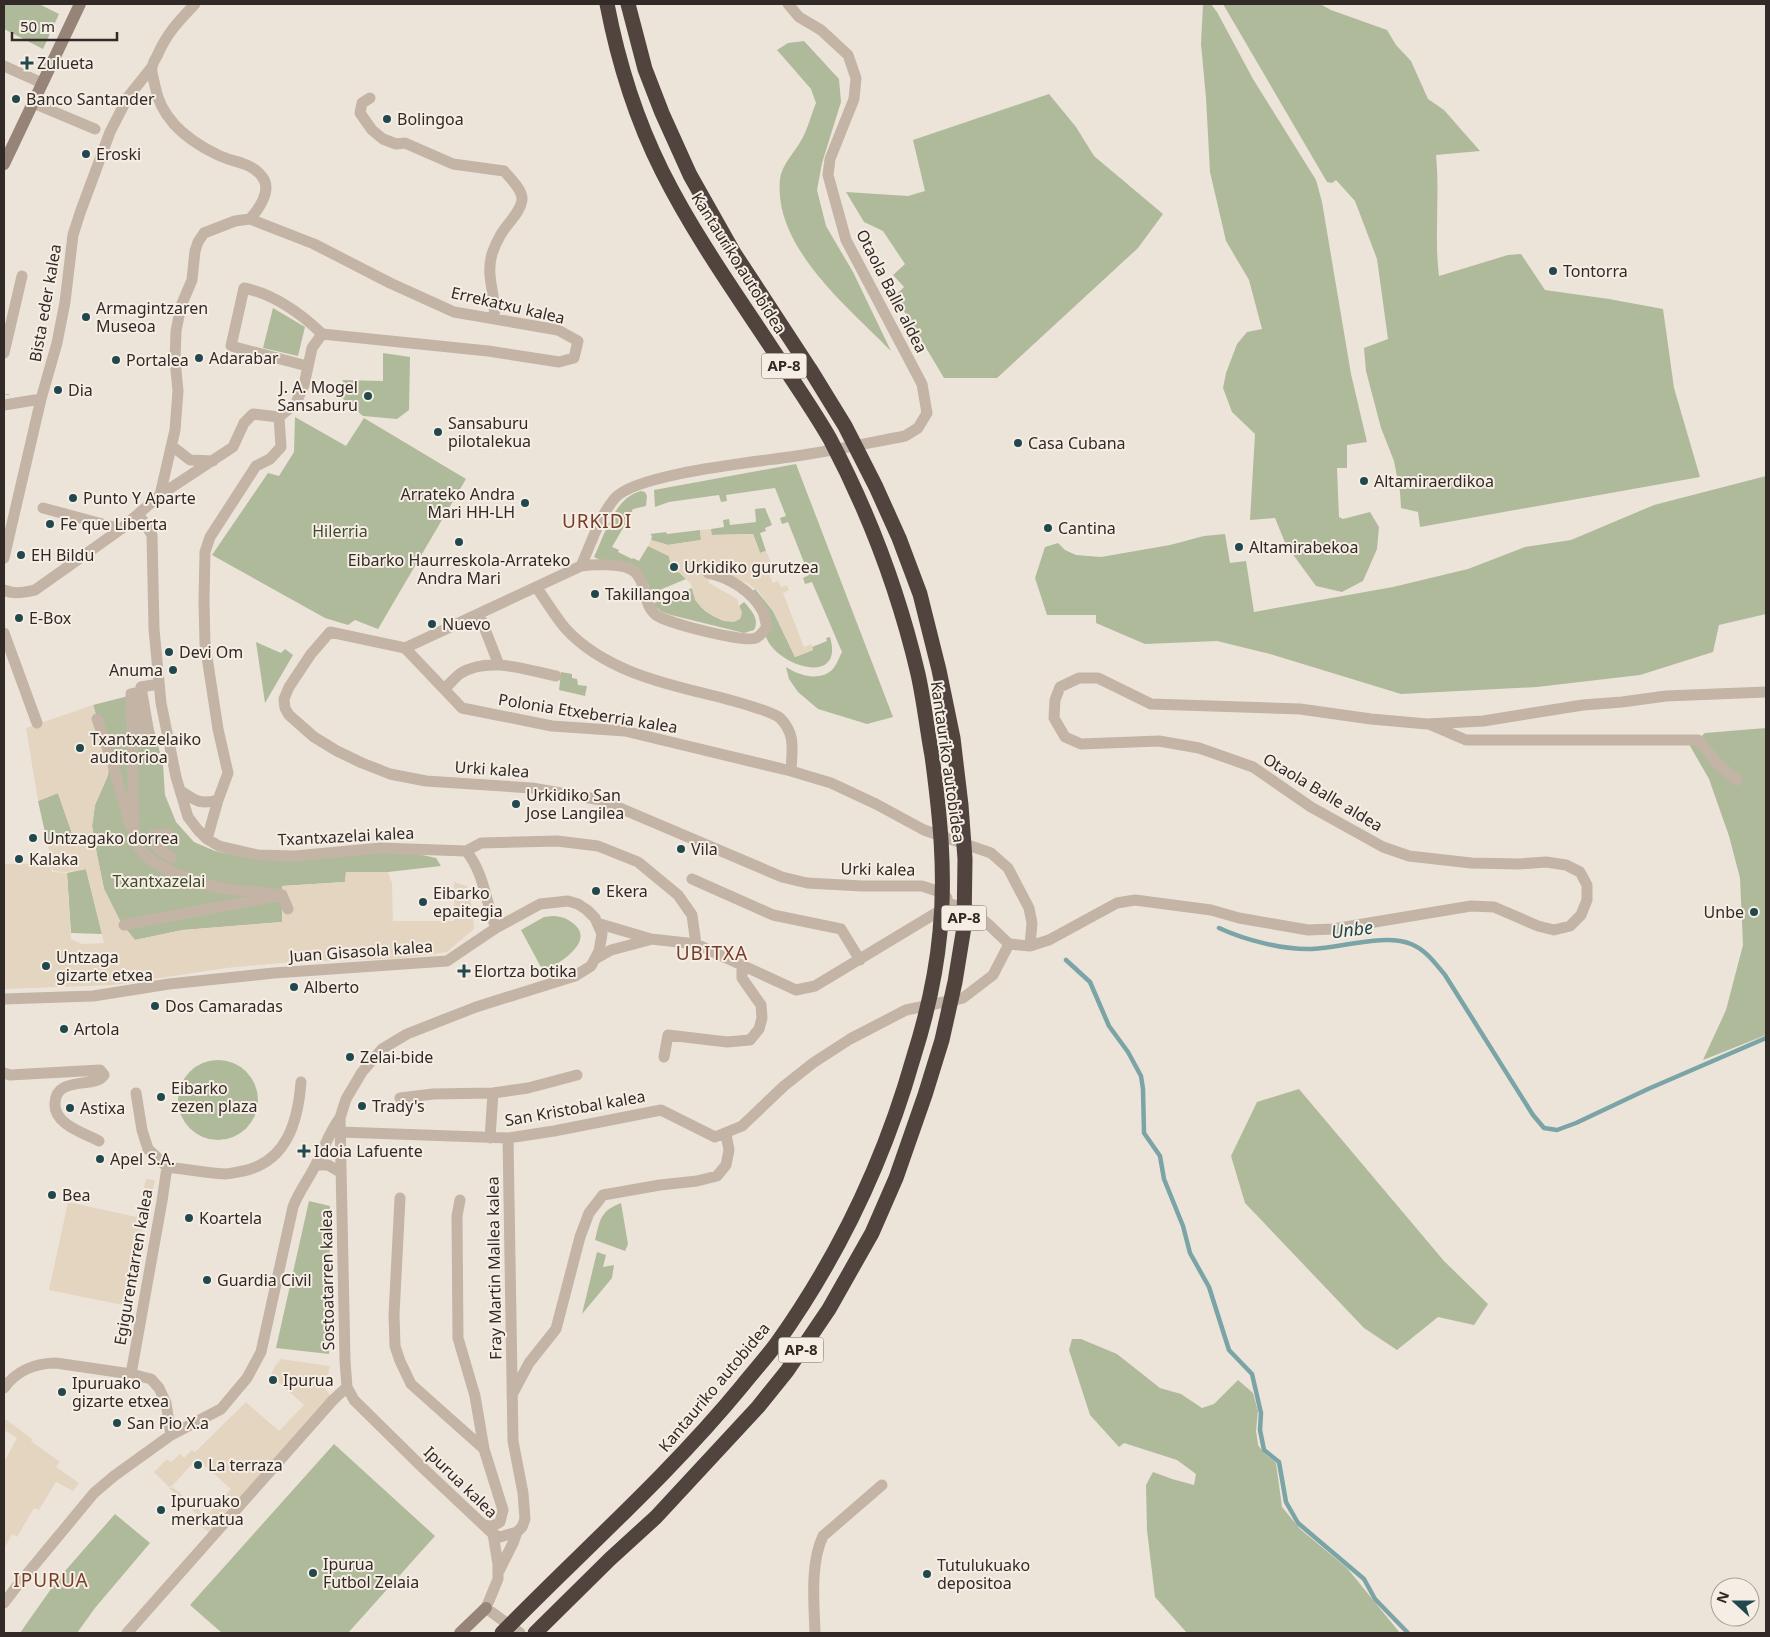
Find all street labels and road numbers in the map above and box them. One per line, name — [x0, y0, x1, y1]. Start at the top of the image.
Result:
street label: Kantauriko autobidea — [687, 188, 791, 338]
street label: Otaola Balle aldea — [851, 225, 933, 357]
street label: Bista eder kalea — [24, 242, 66, 364]
street label: Errekatxu kalea — [449, 281, 567, 329]
road number: AP-8 — [762, 354, 806, 378]
street label: Kantauriko autobidea — [926, 680, 970, 844]
street label: Polonia Etxeberria kalea — [497, 688, 679, 738]
street label: Otaola Balle aldea — [1259, 748, 1387, 836]
street label: Urki kalea — [454, 755, 530, 783]
street label: Txantxazelai kalea — [277, 821, 415, 851]
street label: Urki kalea — [840, 857, 916, 881]
road number: AP-8 — [942, 906, 986, 930]
street label: Juan Gisasola kalea — [286, 935, 434, 967]
street label: San Kristobal kalea — [503, 1085, 647, 1131]
street label: Fray Martin Mallea kalea — [481, 1176, 507, 1360]
street label: Egigurentarren kalea — [108, 1187, 158, 1347]
street label: Sostoatarren kalea — [315, 1209, 339, 1351]
street label: Kantauriko autobidea — [653, 1318, 775, 1456]
road number: AP-8 — [778, 1338, 824, 1362]
street label: Ipurua kalea — [419, 1441, 503, 1523]

